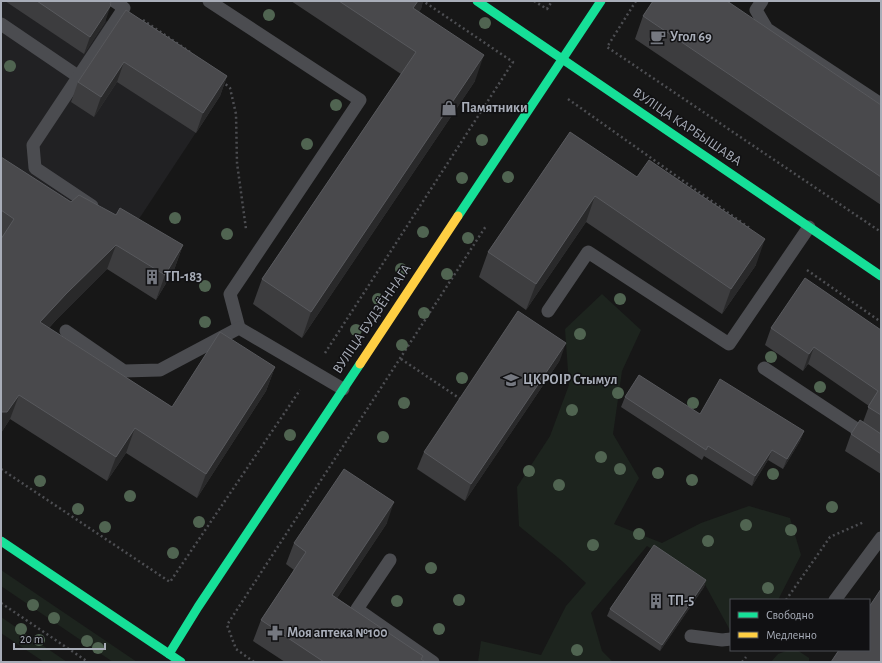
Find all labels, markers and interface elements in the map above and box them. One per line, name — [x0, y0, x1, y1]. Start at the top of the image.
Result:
cafe icon: Угол 69 — [649, 28, 667, 46]
place label: Угол 69 — [670, 30, 712, 44]
street label: ВУЛІЦА КАРБЫШАВА — [630, 85, 744, 169]
shop icon: Памятники — [440, 99, 458, 117]
place label: Памятники — [461, 101, 528, 115]
street label: ВУЛІЦА БУДЗЁННАГА — [329, 261, 414, 376]
building icon: ТП-183 — [143, 268, 161, 286]
place label: ТП-183 — [164, 270, 202, 284]
school or university icon: ЦКРОІР Стымул — [502, 371, 520, 389]
place label: ЦКРОІР Стымул — [523, 373, 617, 387]
building icon: ТП-5 — [647, 592, 665, 610]
place label: ТП-5 — [668, 594, 694, 608]
legend — [730, 599, 870, 651]
text: Свободно — [766, 609, 814, 621]
pharmacy icon: Моя аптека №100 — [266, 624, 284, 642]
scale bar — [14, 625, 105, 651]
place label: Моя аптека №100 — [287, 626, 388, 640]
text: Медленно — [766, 629, 817, 641]
text: 20 m — [20, 633, 43, 645]

